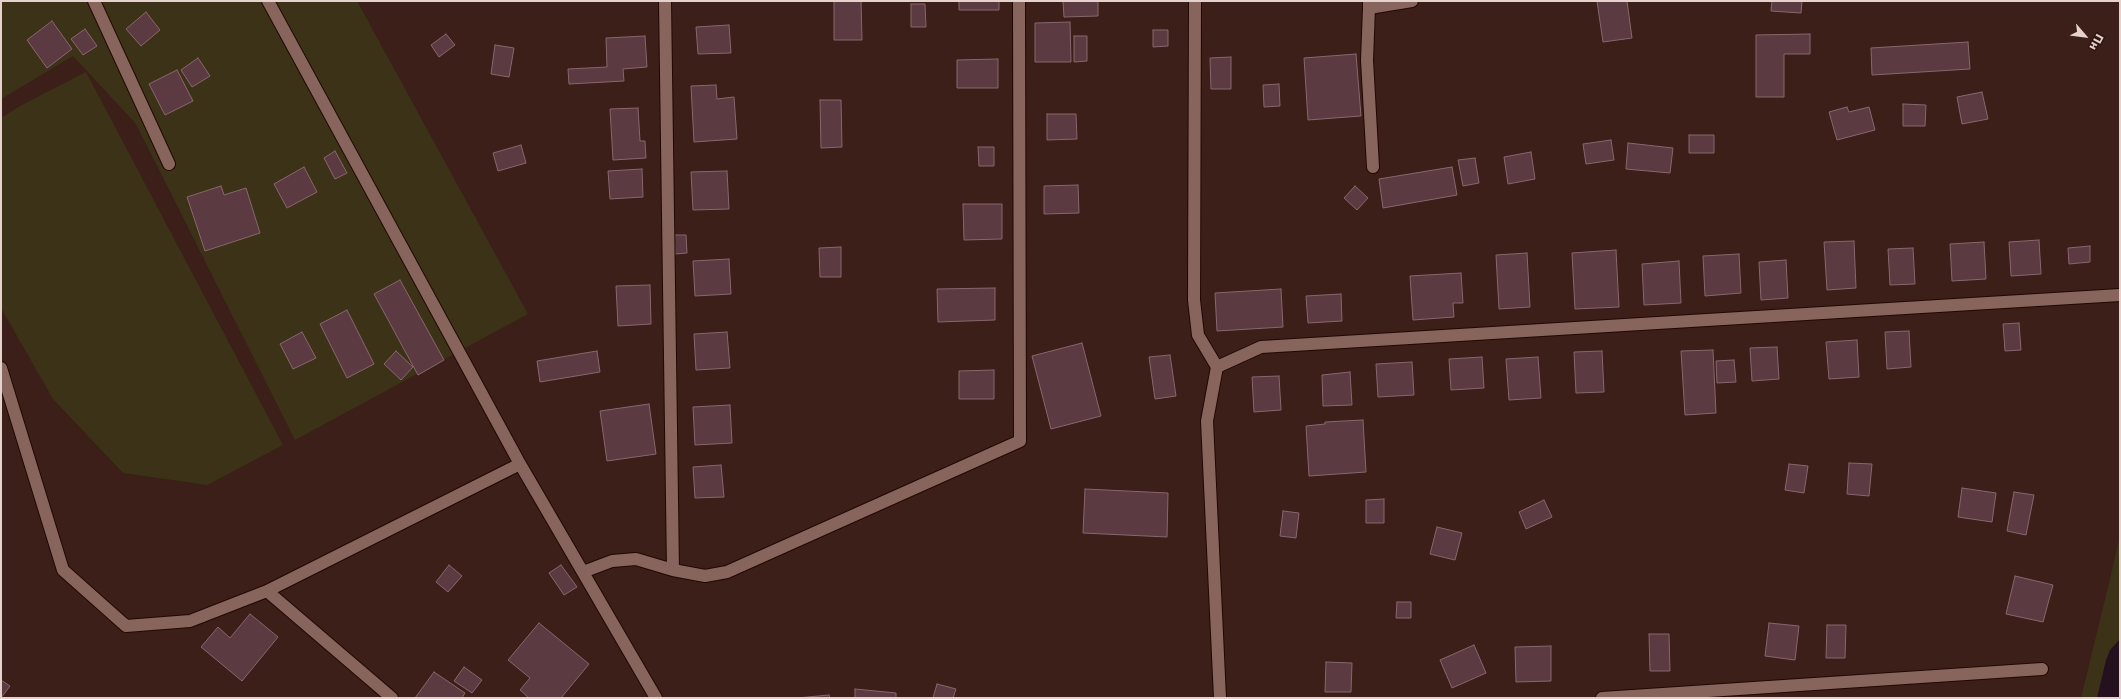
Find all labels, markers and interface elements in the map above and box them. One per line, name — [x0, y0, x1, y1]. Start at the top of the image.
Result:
north arrow — [2065, 16, 2105, 56]
text: Пн — [2086, 31, 2106, 52]

